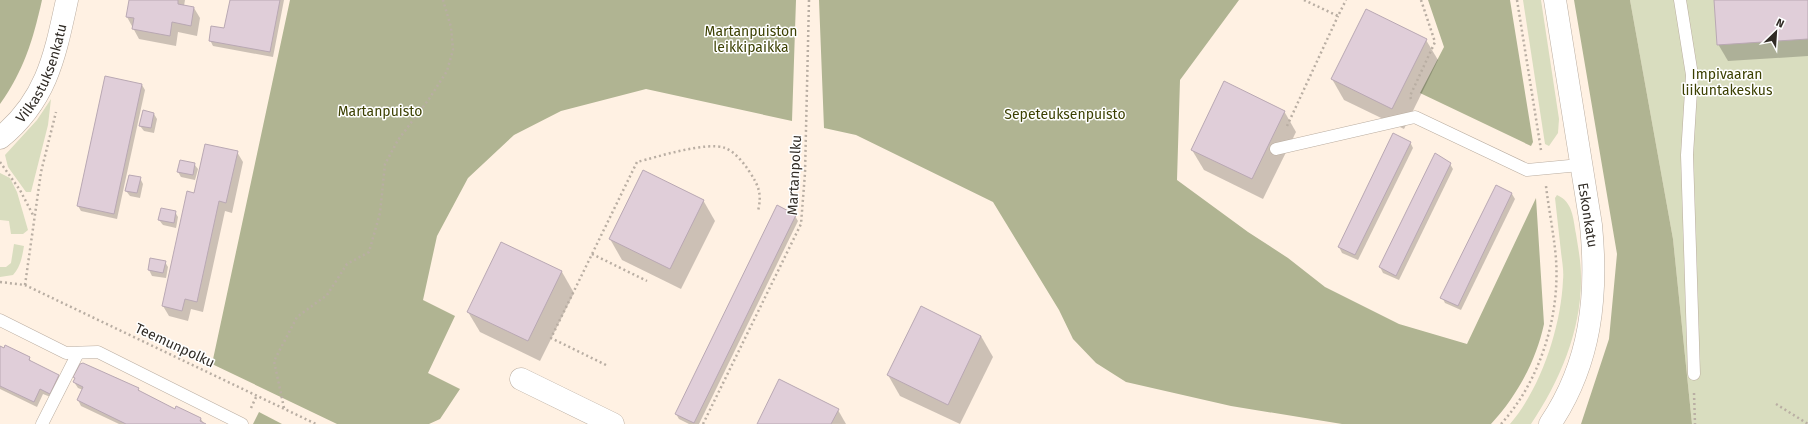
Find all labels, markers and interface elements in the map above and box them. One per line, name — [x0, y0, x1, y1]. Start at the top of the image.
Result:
north arrow — [1756, 12, 1796, 52]
text: N — [1774, 16, 1786, 31]
street label: Vilkastuksenkatu — [12, 22, 71, 126]
park label: Martanpuiston leikkipaikka — [705, 23, 797, 56]
park label: Impivaaran liikuntakeskus — [1682, 66, 1773, 99]
park label: Martanpuisto — [338, 103, 422, 120]
park label: Sepeteuksenpuisto — [1004, 106, 1126, 123]
street label: Martanpolku — [784, 134, 805, 216]
street label: Eskonkatu — [1574, 182, 1601, 249]
street label: Teemunpolku — [132, 320, 217, 371]

